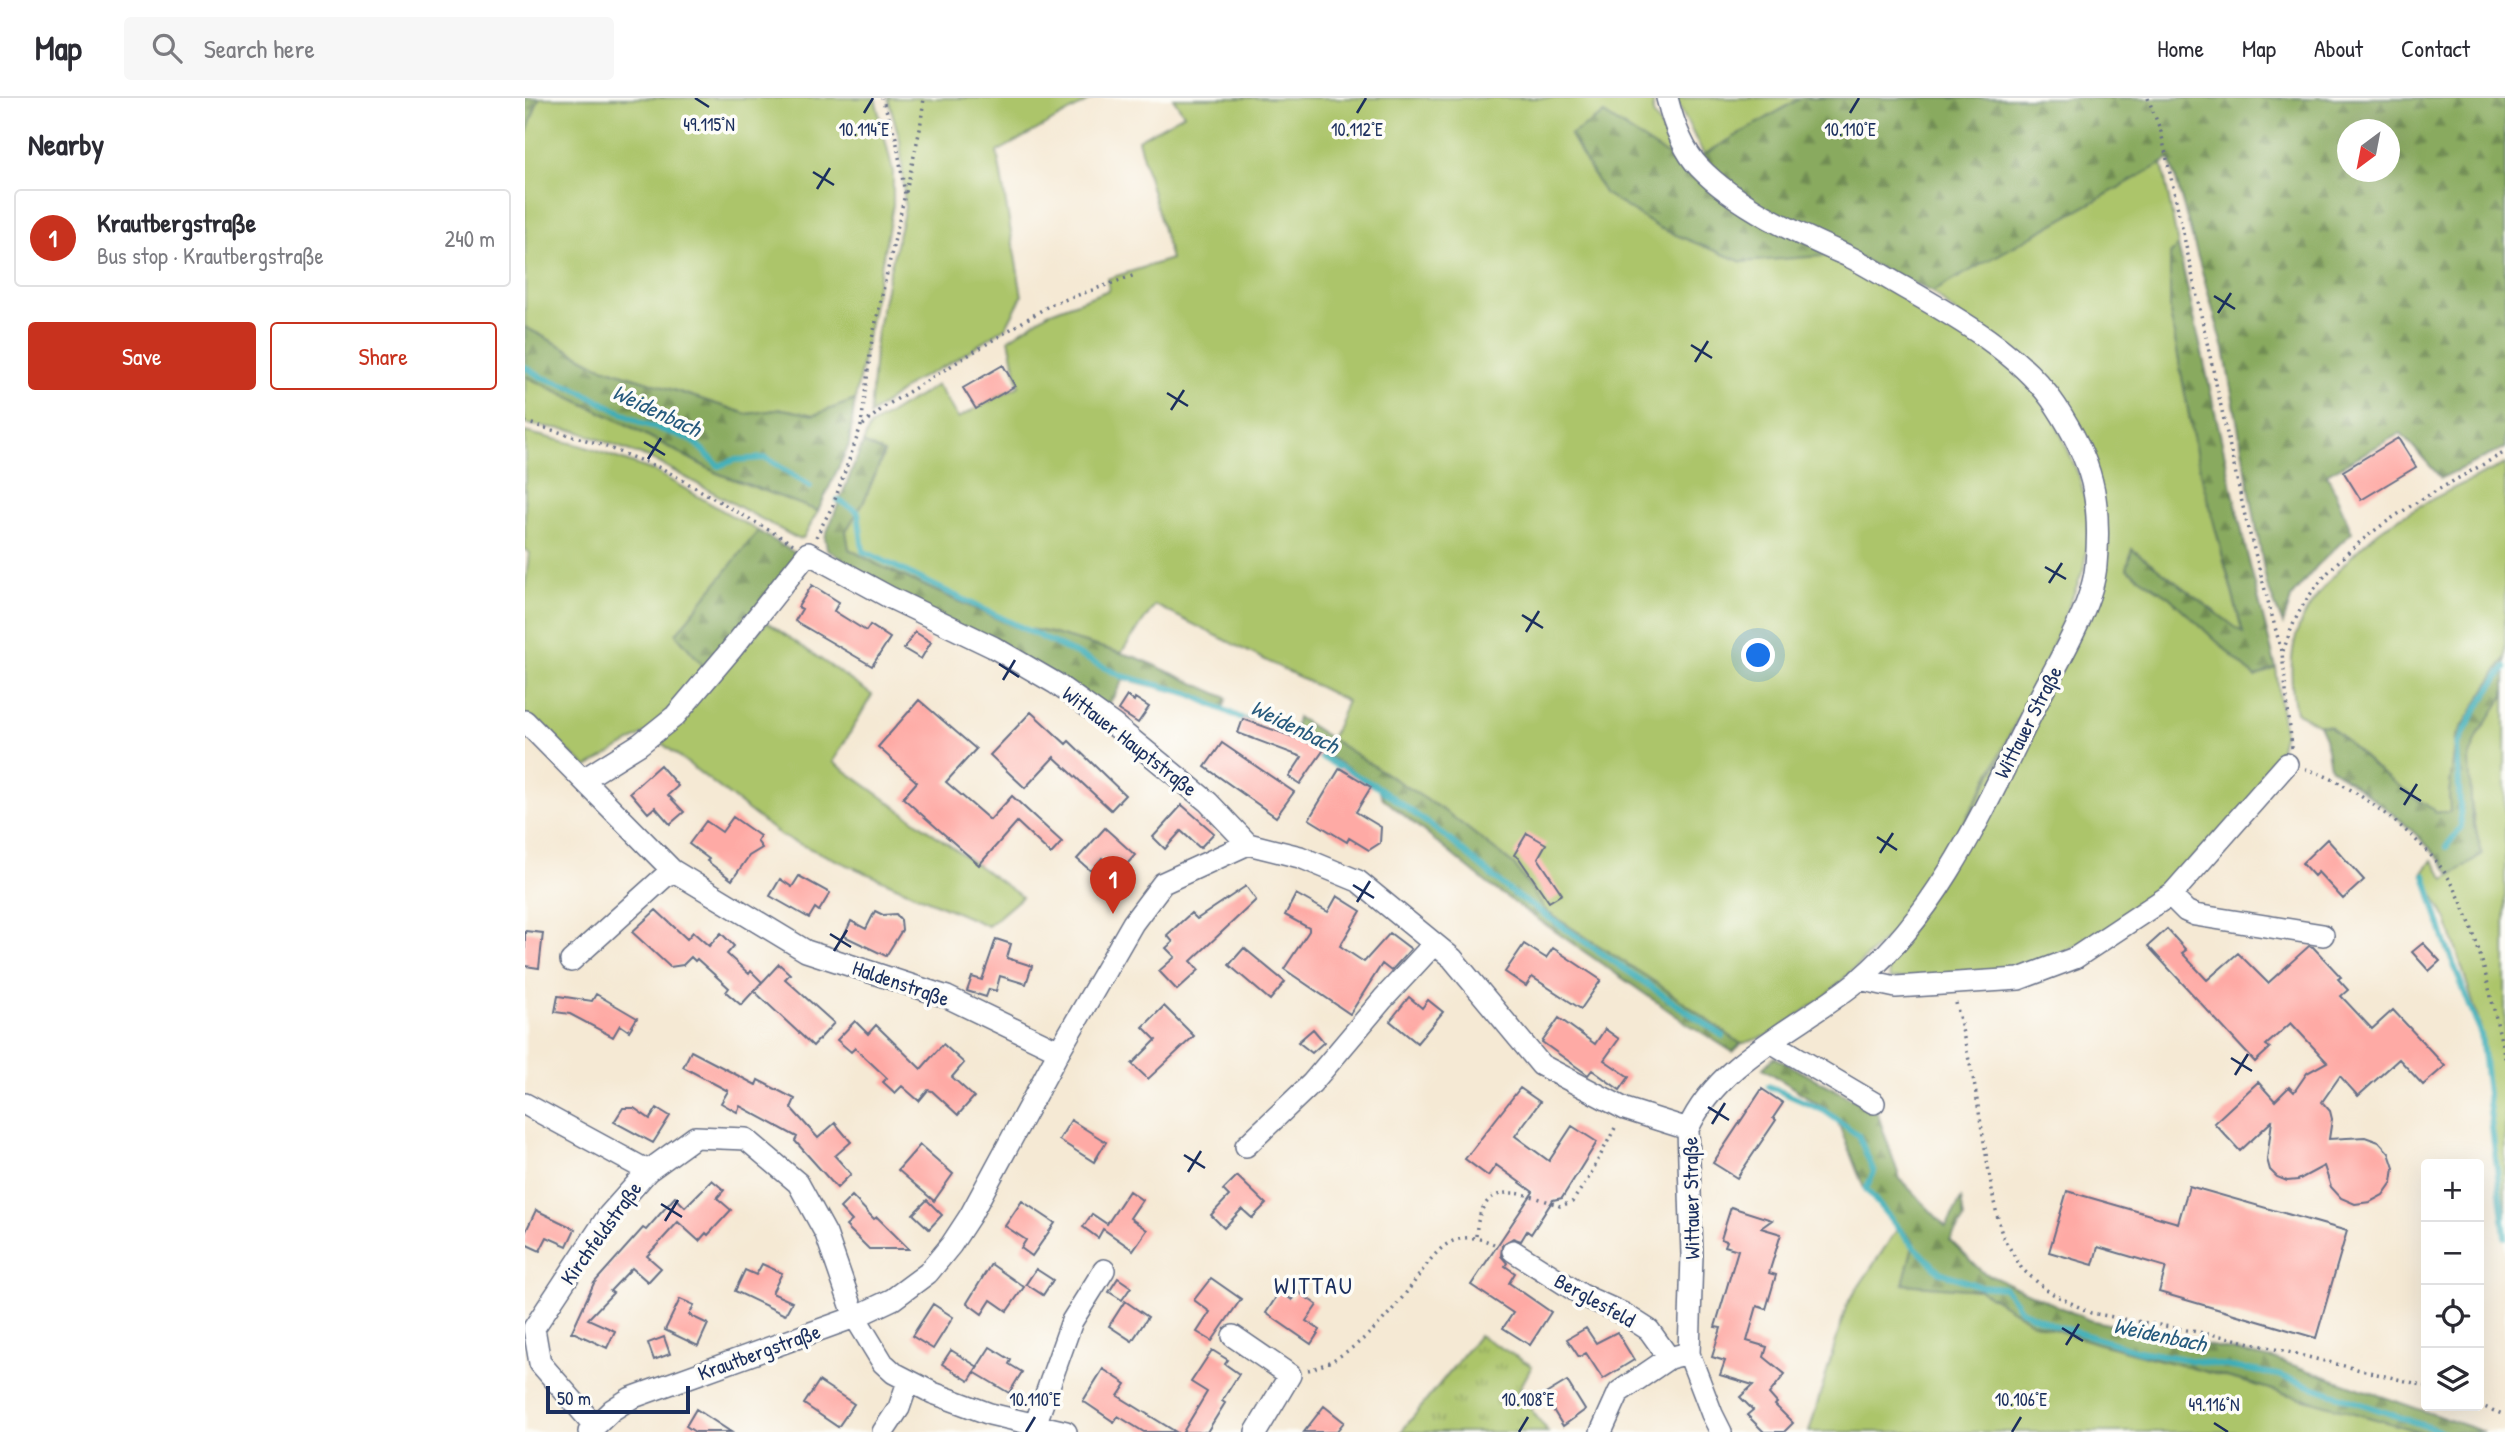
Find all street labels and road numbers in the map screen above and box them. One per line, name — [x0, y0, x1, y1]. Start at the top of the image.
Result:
street label: Wittauer Straße — [1987, 661, 2069, 783]
street label: Wittauer Hauptstraße — [1057, 679, 1203, 803]
street label: Haldenstraße — [849, 953, 953, 1013]
street label: Wittauer Straße — [1675, 1136, 1707, 1260]
street label: Kirchfeldstraße — [554, 1175, 648, 1291]
street label: Berglesfeld — [1549, 1266, 1641, 1334]
street label: Krautbergstraße — [694, 1316, 824, 1388]

